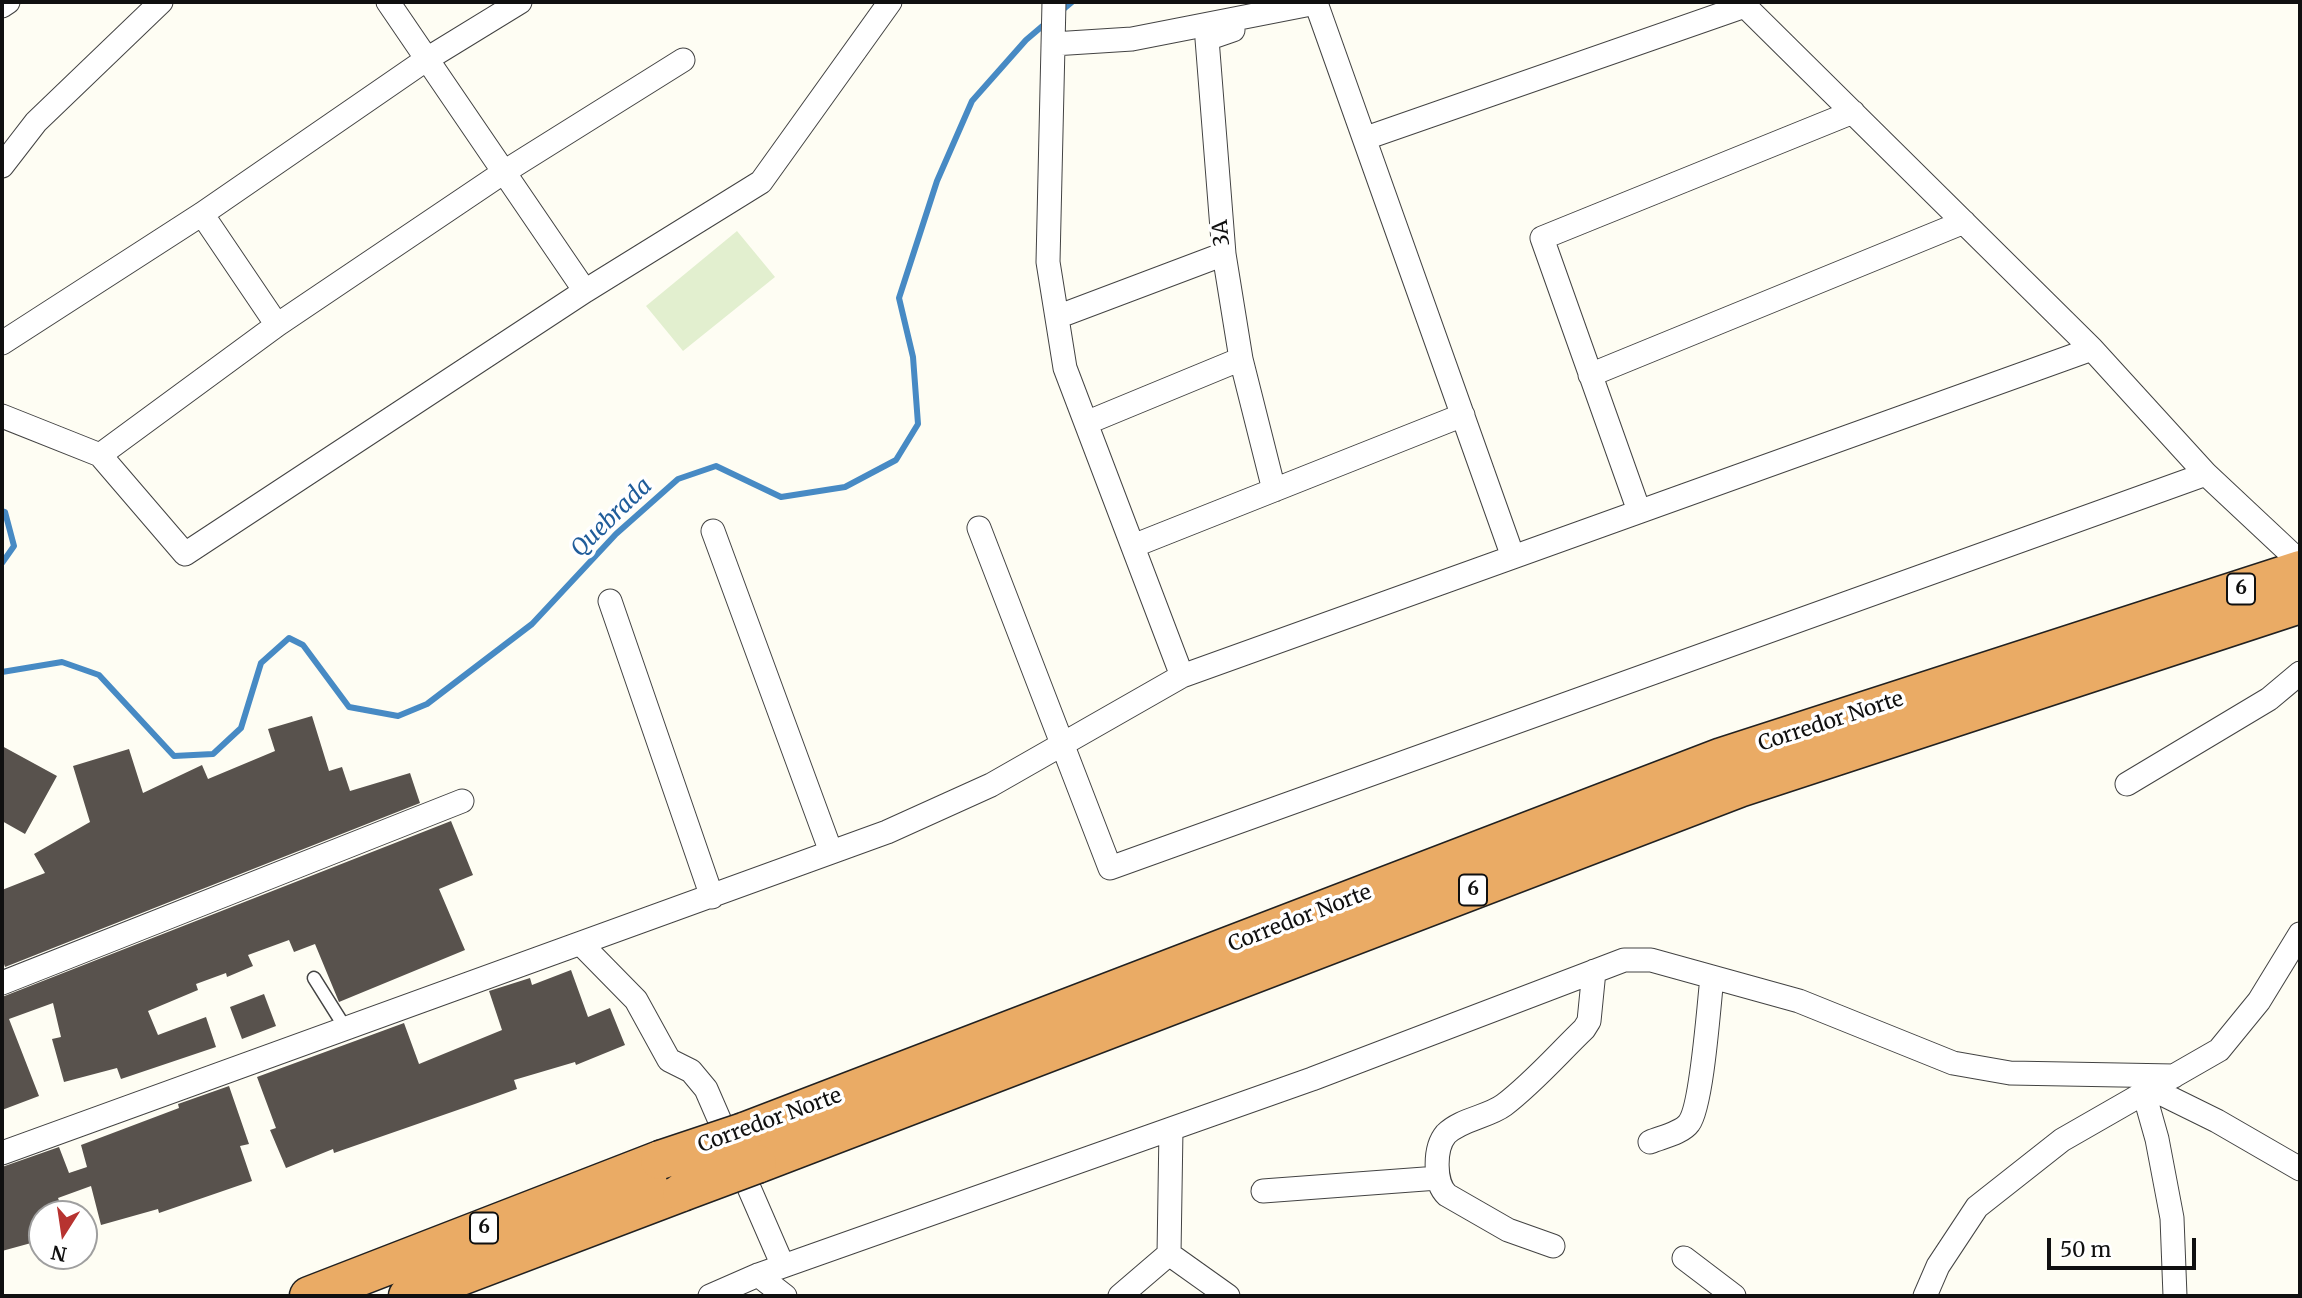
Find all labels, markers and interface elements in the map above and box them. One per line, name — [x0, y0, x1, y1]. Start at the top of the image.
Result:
street label: 3A — [1208, 219, 1236, 247]
water label: Quebrada — [566, 473, 658, 563]
road number: 6 — [2227, 574, 2255, 604]
street label: Corredor Norte — [1755, 687, 1907, 757]
road number: 6 — [1459, 874, 1487, 906]
street label: Corredor Norte — [1225, 880, 1375, 958]
street label: Corredor Norte — [695, 1083, 845, 1159]
north arrow — [28, 1200, 98, 1270]
road number: 6 — [470, 1212, 498, 1244]
scale bar — [2050, 1224, 2199, 1268]
text: 50 m — [2060, 1236, 2111, 1263]
text: N — [49, 1240, 69, 1267]

